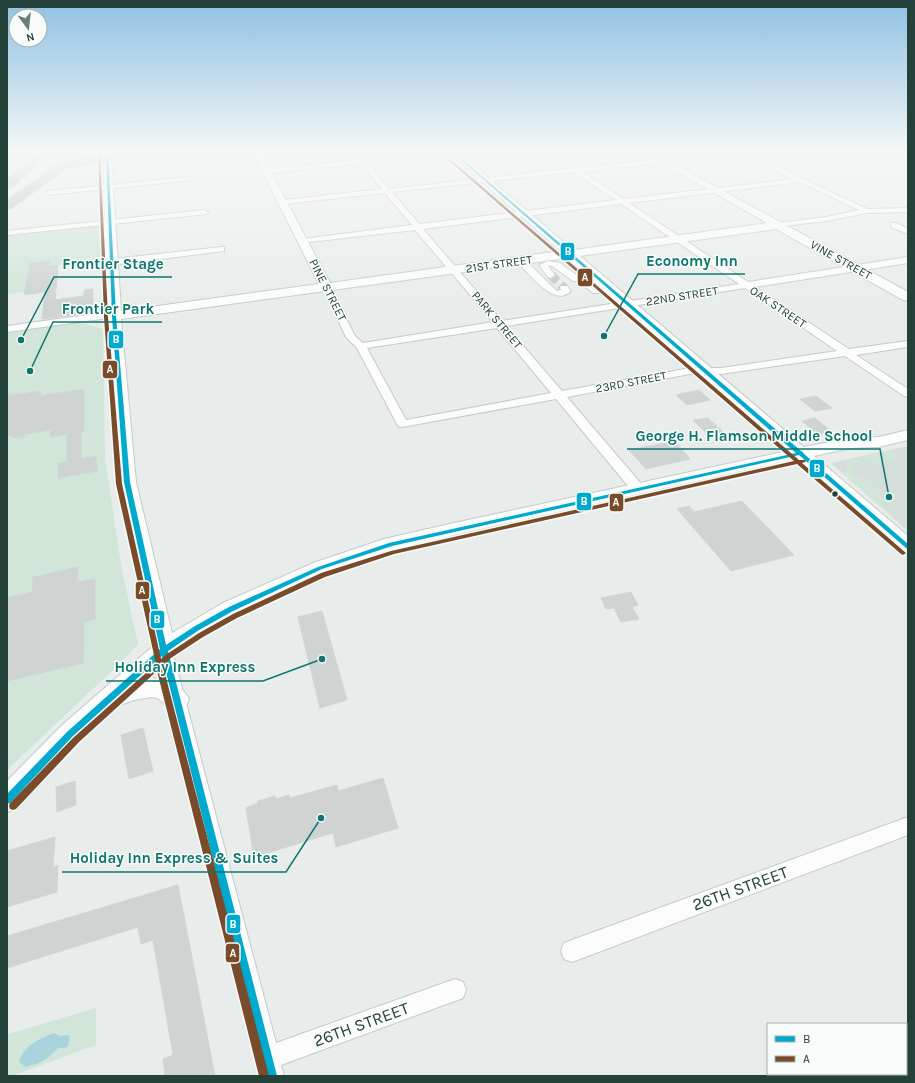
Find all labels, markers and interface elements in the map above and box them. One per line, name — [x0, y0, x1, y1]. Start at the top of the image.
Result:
north arrow — [8, 8, 48, 48]
text: N — [25, 30, 36, 44]
street label: VINE STREET — [808, 237, 874, 283]
line badge: B — [560, 242, 575, 261]
text: B — [564, 245, 572, 258]
callout: Economy Inn — [638, 247, 745, 274]
callout: Frontier Stage — [54, 250, 172, 277]
street label: 21ST STREET — [465, 252, 533, 276]
text: Economy Inn — [646, 252, 738, 270]
text: Frontier Stage — [62, 255, 164, 273]
street label: PINE STREET — [306, 257, 350, 323]
line badge: A — [577, 268, 593, 287]
text: A — [582, 271, 589, 284]
street label: 22ND STREET — [645, 283, 719, 309]
street label: OAK STREET — [747, 283, 809, 331]
street label: PARK STREET — [469, 288, 525, 352]
callout: Frontier Park — [53, 295, 162, 322]
text: Frontier Park — [62, 300, 154, 318]
line badge: B — [108, 330, 124, 349]
text: B — [112, 333, 120, 346]
line badge: A — [102, 360, 118, 379]
text: A — [107, 363, 114, 376]
street label: 23RD STREET — [594, 368, 668, 396]
callout: George H. Flamson Middle School — [627, 422, 880, 449]
text: George H. Flamson Middle School — [636, 427, 872, 445]
line badge: B — [809, 459, 825, 478]
text: B — [813, 462, 821, 475]
unlabelled marker — [830, 489, 840, 499]
line badge: B — [576, 492, 592, 511]
line badge: A — [609, 493, 624, 512]
text: B — [580, 495, 588, 508]
text: A — [613, 496, 620, 509]
line badge: A — [135, 581, 150, 600]
text: A — [139, 584, 146, 597]
line badge: B — [150, 610, 165, 629]
text: B — [153, 613, 161, 626]
callout: Holiday Inn Express — [106, 654, 263, 681]
text: Holiday Inn Express — [115, 658, 256, 676]
callout: Holiday Inn Express & Suites — [62, 845, 286, 872]
text: Holiday Inn Express & Suites — [70, 849, 278, 867]
street label: 26TH STREET — [689, 861, 791, 915]
line badge: B — [226, 914, 241, 934]
text: B — [229, 918, 237, 931]
line badge: A — [225, 943, 240, 963]
text: A — [230, 947, 237, 960]
street label: 26TH STREET — [310, 997, 412, 1051]
legend — [767, 1023, 907, 1075]
text: B — [803, 1032, 810, 1046]
text: A — [803, 1052, 810, 1066]

